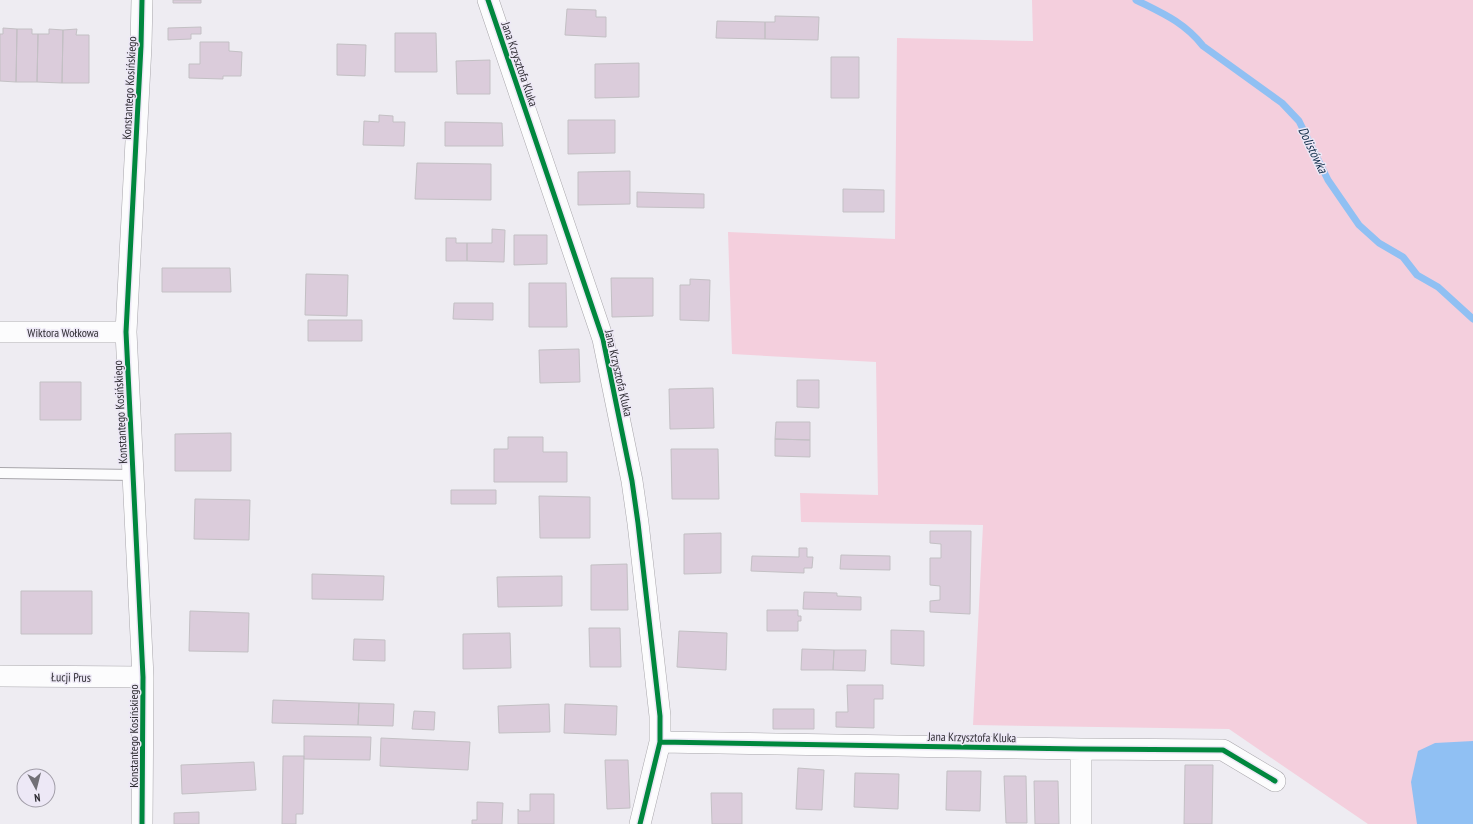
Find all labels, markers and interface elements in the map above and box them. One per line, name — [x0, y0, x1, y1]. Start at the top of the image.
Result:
street label: Jana Krzysztofa Kluka — [498, 19, 542, 108]
street label: Konstantego Kosińskiego — [119, 36, 139, 140]
water label: Dolistówka — [1294, 124, 1332, 177]
street label: Wiktora Wołkowa — [27, 325, 99, 340]
street label: Jana Krzysztofa Kluka — [602, 327, 636, 418]
street label: Konstantego Kosińskiego — [110, 360, 130, 464]
street label: Łucji Prus — [51, 669, 91, 685]
street label: Konstantego Kosińskiego — [126, 684, 141, 788]
street label: Jana Krzysztofa Kluka — [927, 729, 1017, 745]
north arrow — [16, 768, 56, 808]
text: N — [33, 791, 41, 805]

